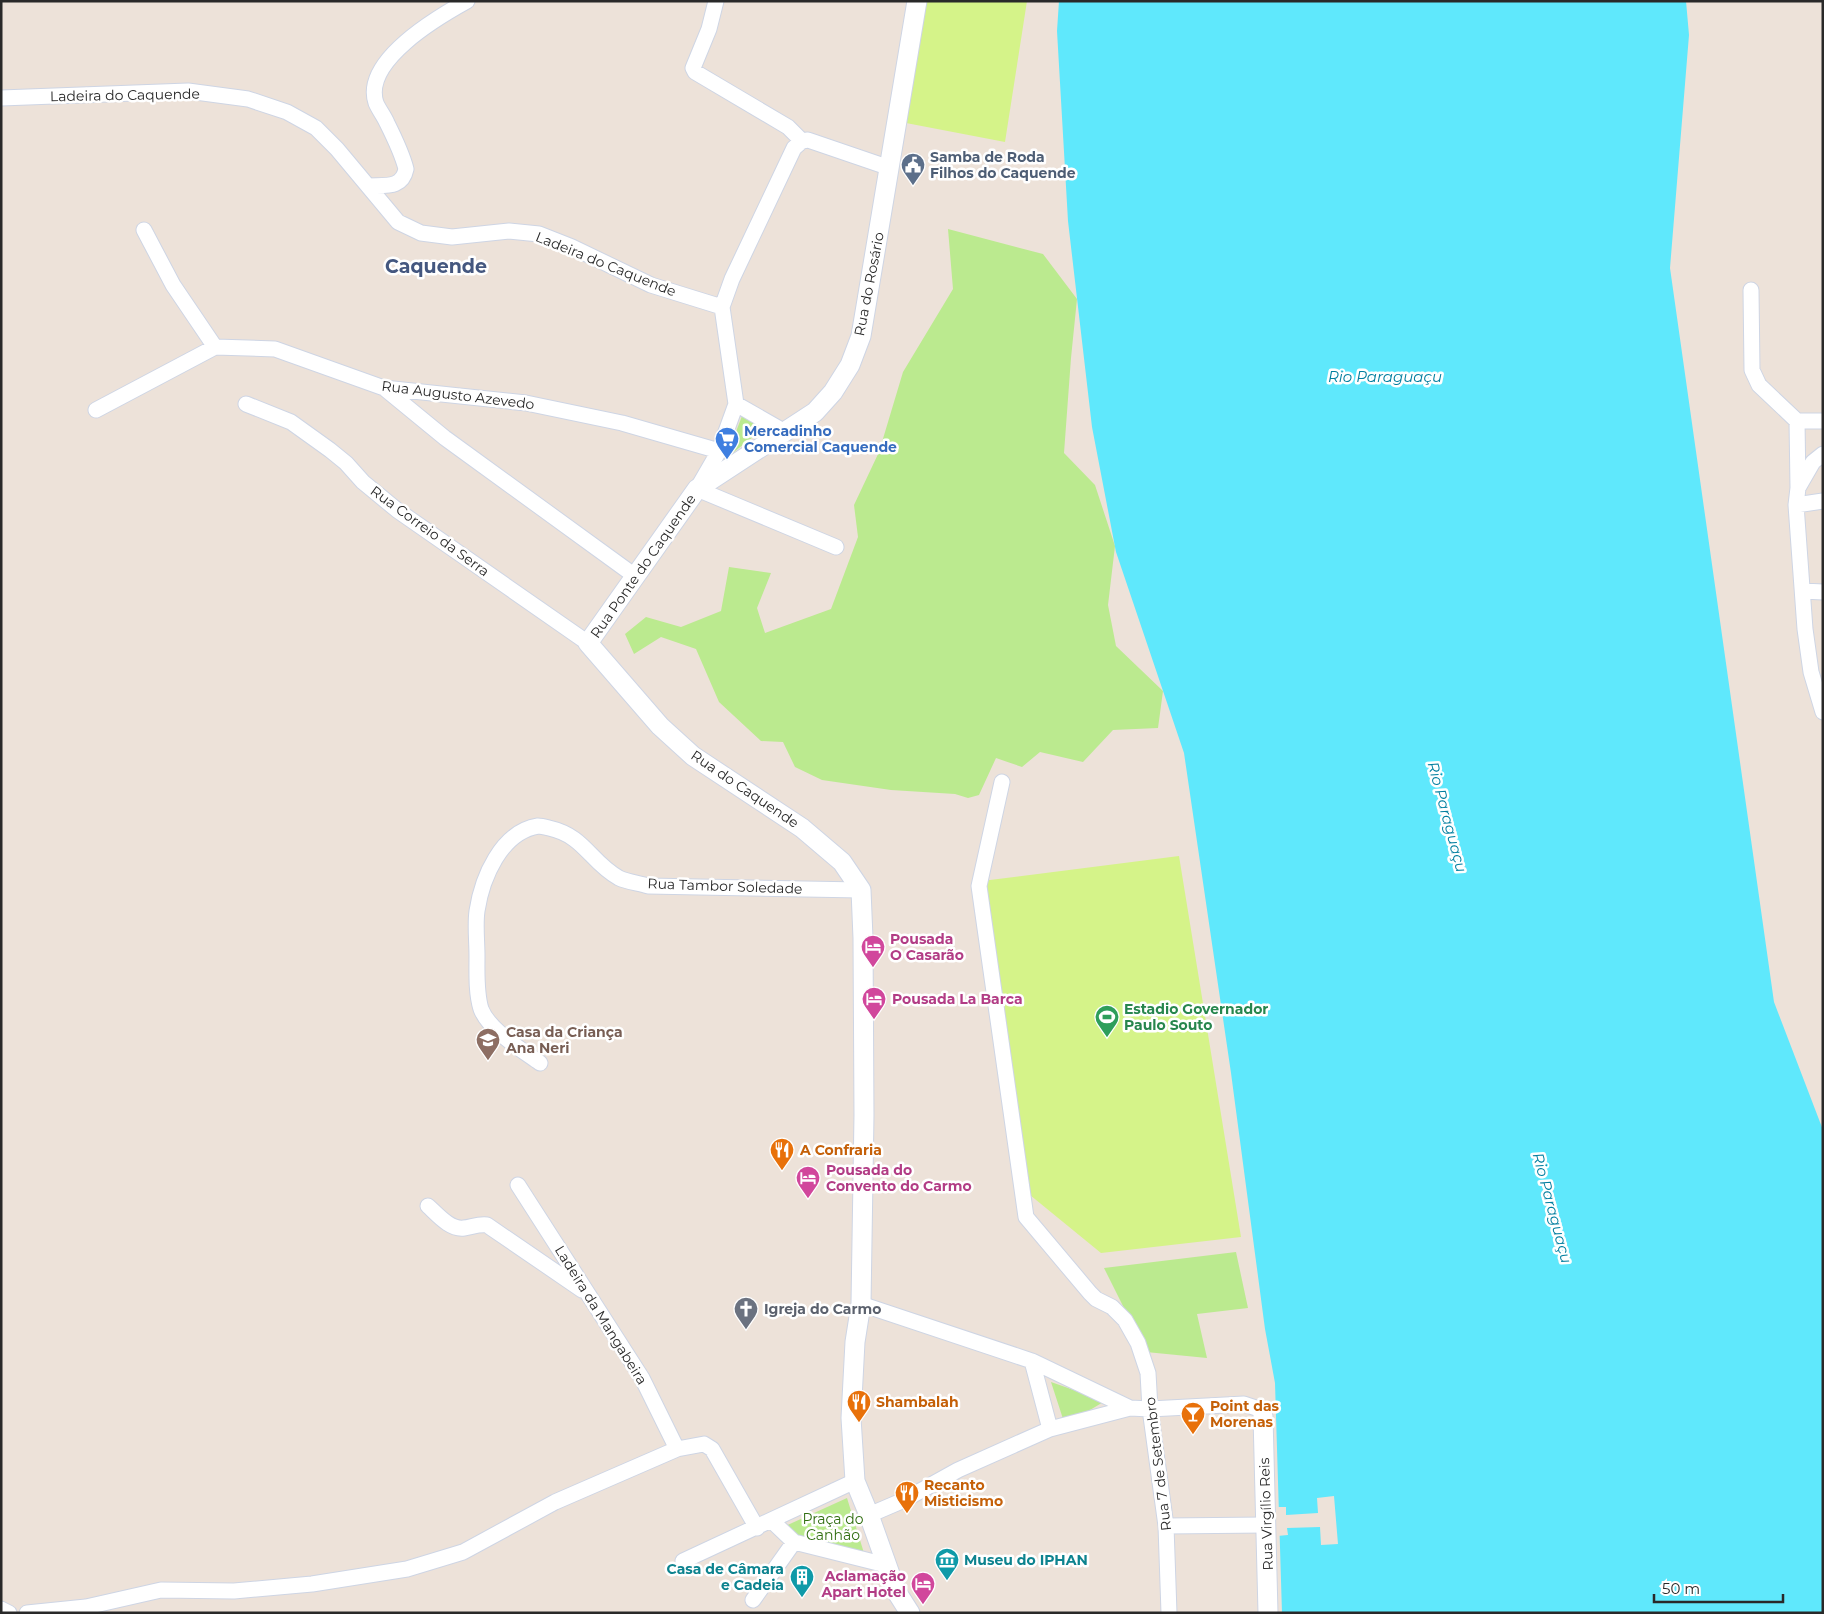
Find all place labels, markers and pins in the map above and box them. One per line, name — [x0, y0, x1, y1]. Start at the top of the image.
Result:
place label: Samba de Roda Filhos do Caquende — [930, 148, 1076, 182]
public building icon: Samba de Roda Filhos do Caquende — [900, 152, 926, 186]
place label: Mercadinho Comercial Caquende — [744, 422, 897, 456]
supermarket icon: Mercadinho Comercial Caquende — [714, 426, 740, 460]
place label: Pousada O Casarão — [890, 930, 964, 964]
hotel icon: Pousada O Casarão — [860, 934, 886, 968]
hotel icon: Pousada La Barca — [861, 986, 887, 1020]
place label: Pousada La Barca — [892, 990, 1023, 1008]
place label: Estadio Governador Paulo Souto — [1124, 1000, 1268, 1034]
sports icon: Estadio Governador Paulo Souto — [1094, 1004, 1120, 1038]
place label: Casa da Criança Ana Neri — [505, 1023, 623, 1057]
school or university icon: Casa da Criança Ana Neri — [475, 1027, 501, 1061]
restaurant icon: A Confraria — [769, 1137, 795, 1171]
place label: A Confraria — [799, 1141, 882, 1159]
place label: Pousada do Convento do Carmo — [826, 1161, 972, 1195]
hotel icon: Pousada do Convento do Carmo — [795, 1165, 821, 1199]
church icon: Igreja do Carmo — [733, 1296, 759, 1330]
place label: Igreja do Carmo — [764, 1300, 881, 1318]
restaurant icon: Shambalah — [846, 1389, 872, 1423]
place label: Shambalah — [876, 1393, 959, 1411]
place label: Point das Morenas — [1210, 1397, 1280, 1431]
bar icon: Point das Morenas — [1180, 1401, 1206, 1435]
place label: Recanto Misticismo — [924, 1476, 1003, 1510]
restaurant icon: Recanto Misticismo — [894, 1480, 920, 1514]
museum icon: Museu do IPHAN — [934, 1547, 960, 1581]
place label: Museu do IPHAN — [964, 1551, 1088, 1569]
place label: Casa de Câmara e Cadeia — [667, 1560, 784, 1594]
building icon: Casa de Câmara e Cadeia — [789, 1564, 815, 1598]
place label: Aclamação Apart Hotel — [820, 1567, 906, 1601]
hotel icon: Aclamação Apart Hotel — [910, 1571, 936, 1605]

